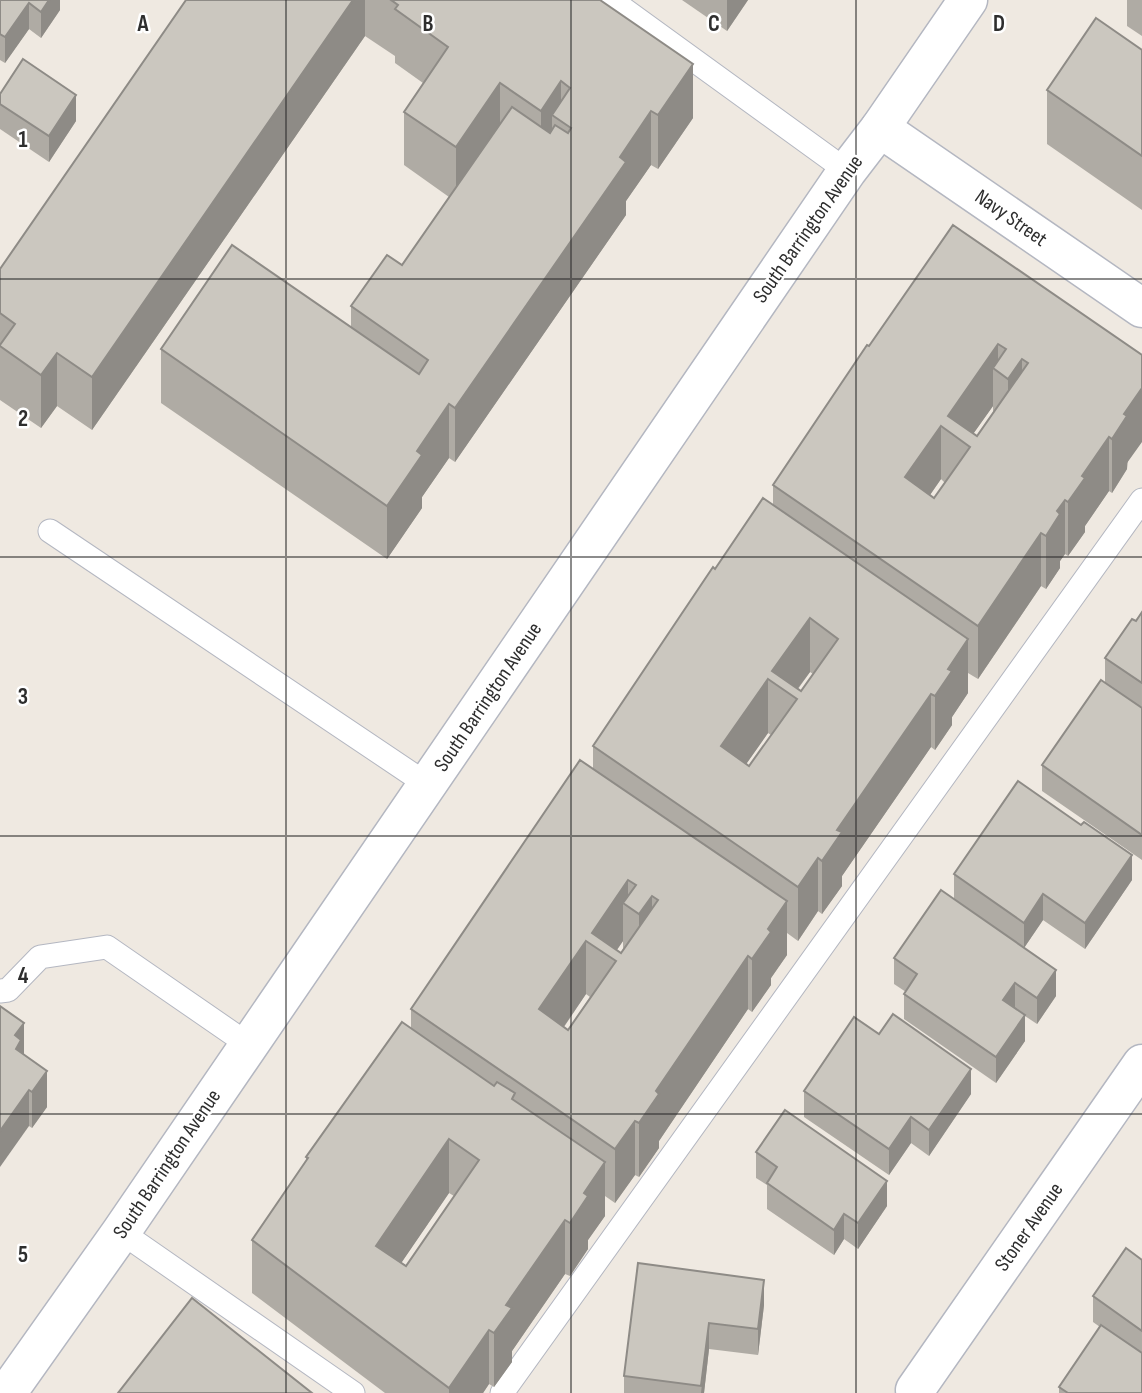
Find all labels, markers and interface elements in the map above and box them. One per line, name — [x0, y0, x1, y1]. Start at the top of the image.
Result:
text: A — [137, 10, 150, 38]
text: B — [423, 10, 434, 38]
text: C — [708, 10, 720, 38]
text: D — [993, 10, 1005, 38]
text: 1 — [18, 126, 28, 154]
street label: South Barrington Avenue — [748, 150, 868, 308]
street label: Navy Street — [970, 184, 1052, 252]
text: 2 — [18, 405, 28, 433]
street label: South Barrington Avenue — [429, 618, 547, 776]
text: 3 — [18, 683, 28, 711]
text: 4 — [18, 962, 29, 990]
street label: South Barrington Avenue — [108, 1085, 226, 1243]
street label: Stoner Avenue — [989, 1178, 1069, 1276]
text: 5 — [18, 1241, 28, 1269]

